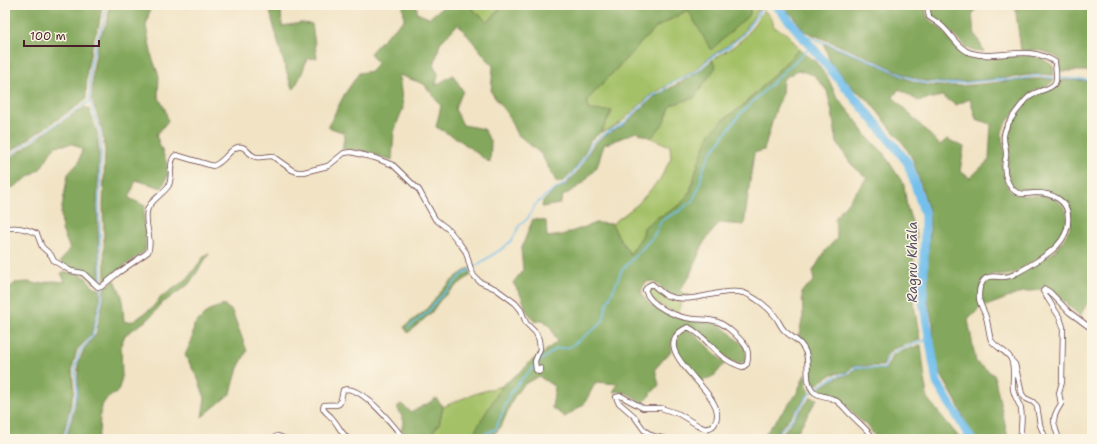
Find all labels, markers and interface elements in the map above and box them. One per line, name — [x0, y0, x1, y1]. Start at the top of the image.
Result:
scale bar — [24, 22, 99, 48]
text: 100 m — [30, 28, 66, 44]
water label: Ragnu Khāla — [904, 221, 921, 303]

